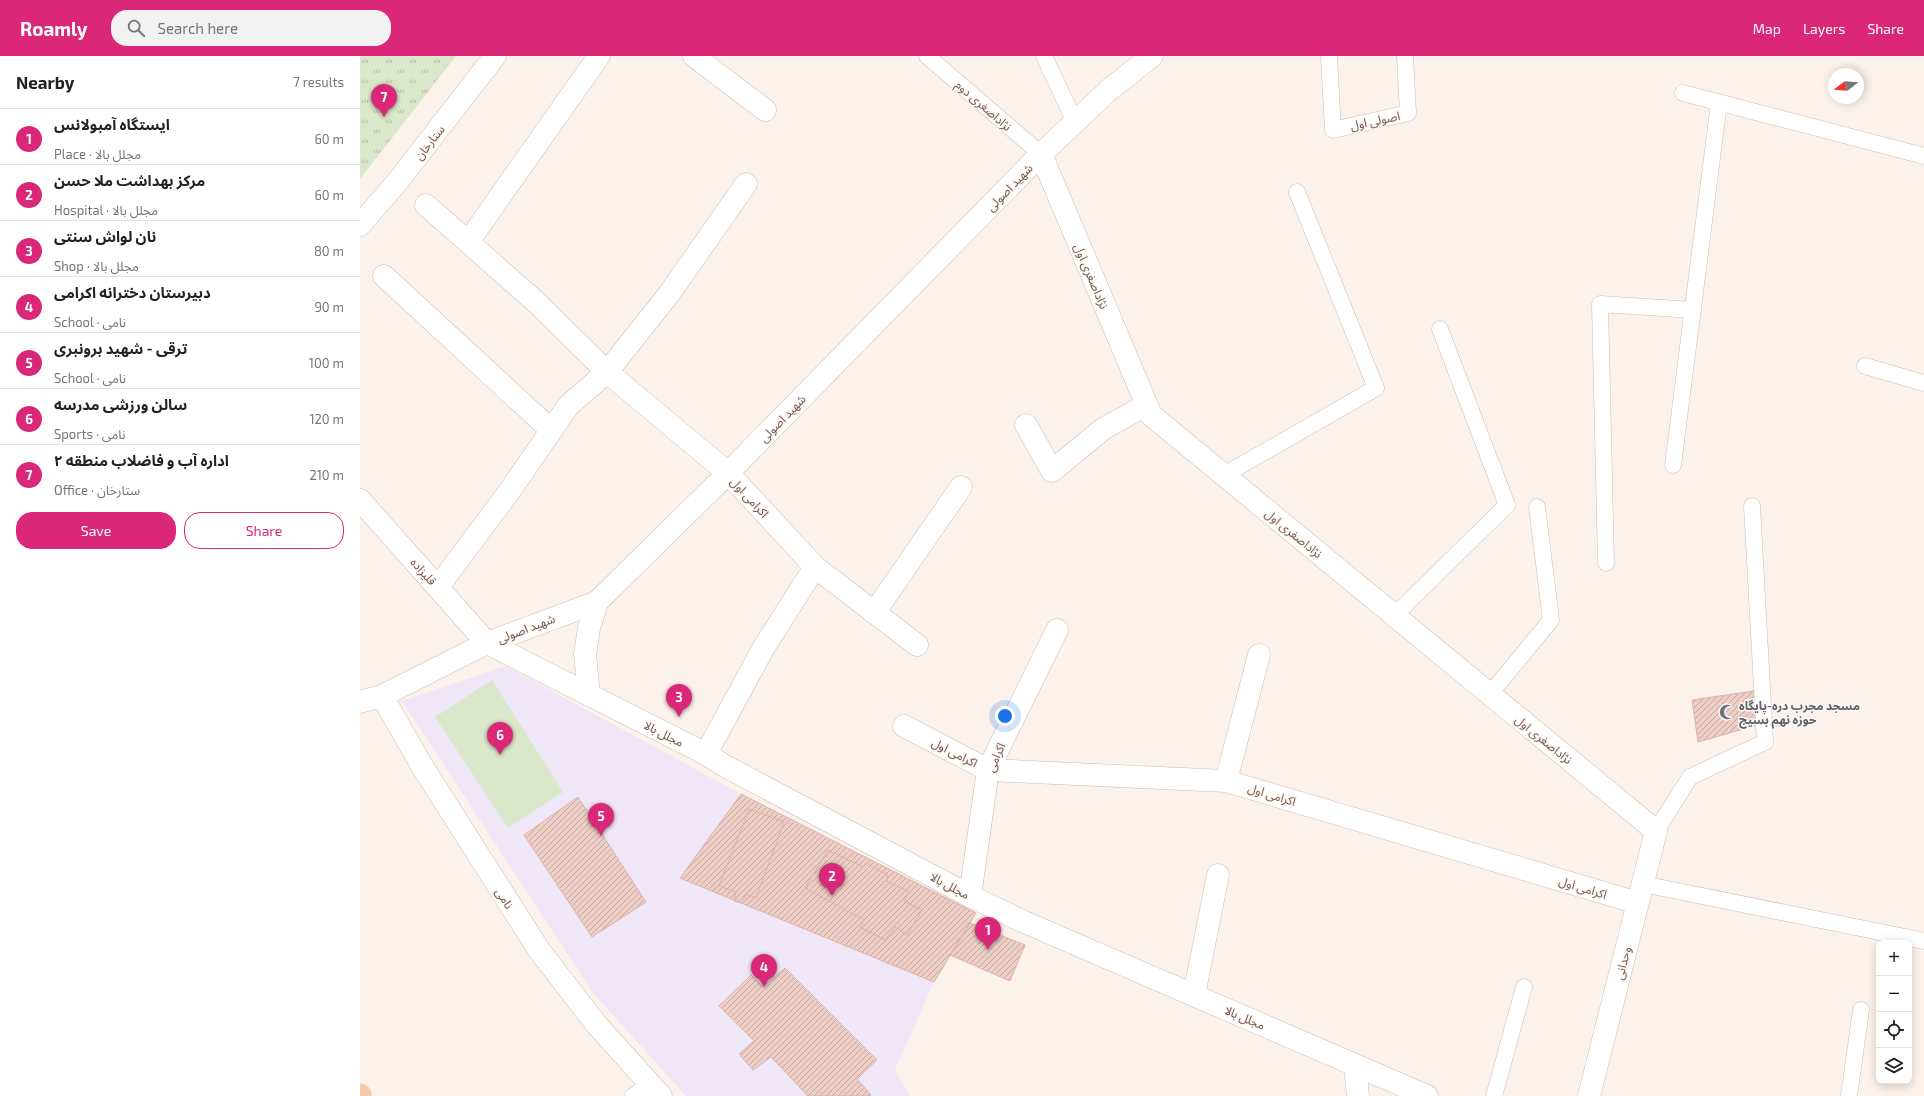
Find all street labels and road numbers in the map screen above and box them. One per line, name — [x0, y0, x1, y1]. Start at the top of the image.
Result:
street label: نژاداصغری دوم — [951, 77, 1015, 135]
street label: اصولی اول — [1349, 108, 1402, 133]
street label: ستارخان — [411, 122, 448, 163]
street label: شهید اصولی — [983, 160, 1036, 214]
street label: نژاداصغری اول — [1071, 241, 1112, 311]
street label: شهید اصولی — [756, 391, 809, 445]
street label: اکرامی اول — [727, 474, 772, 521]
street label: نژاداصغری اول — [1262, 506, 1325, 561]
street label: قلیزاده — [408, 555, 440, 588]
street label: شهید اصولی — [495, 611, 557, 646]
street label: نژاداصغری اول — [1512, 712, 1575, 767]
street label: مجلل بالا — [641, 717, 686, 750]
street label: اکرامی اول — [929, 735, 980, 770]
street label: اکرامی — [983, 740, 1008, 774]
street label: اکرامی اول — [1246, 780, 1298, 809]
street label: مجلل بالا — [927, 869, 972, 902]
street label: اکرامی اول — [1557, 873, 1609, 902]
street label: نامی — [492, 885, 517, 912]
street label: وحدانی — [1611, 945, 1634, 981]
street label: مجلل بالا — [1222, 1002, 1267, 1033]

